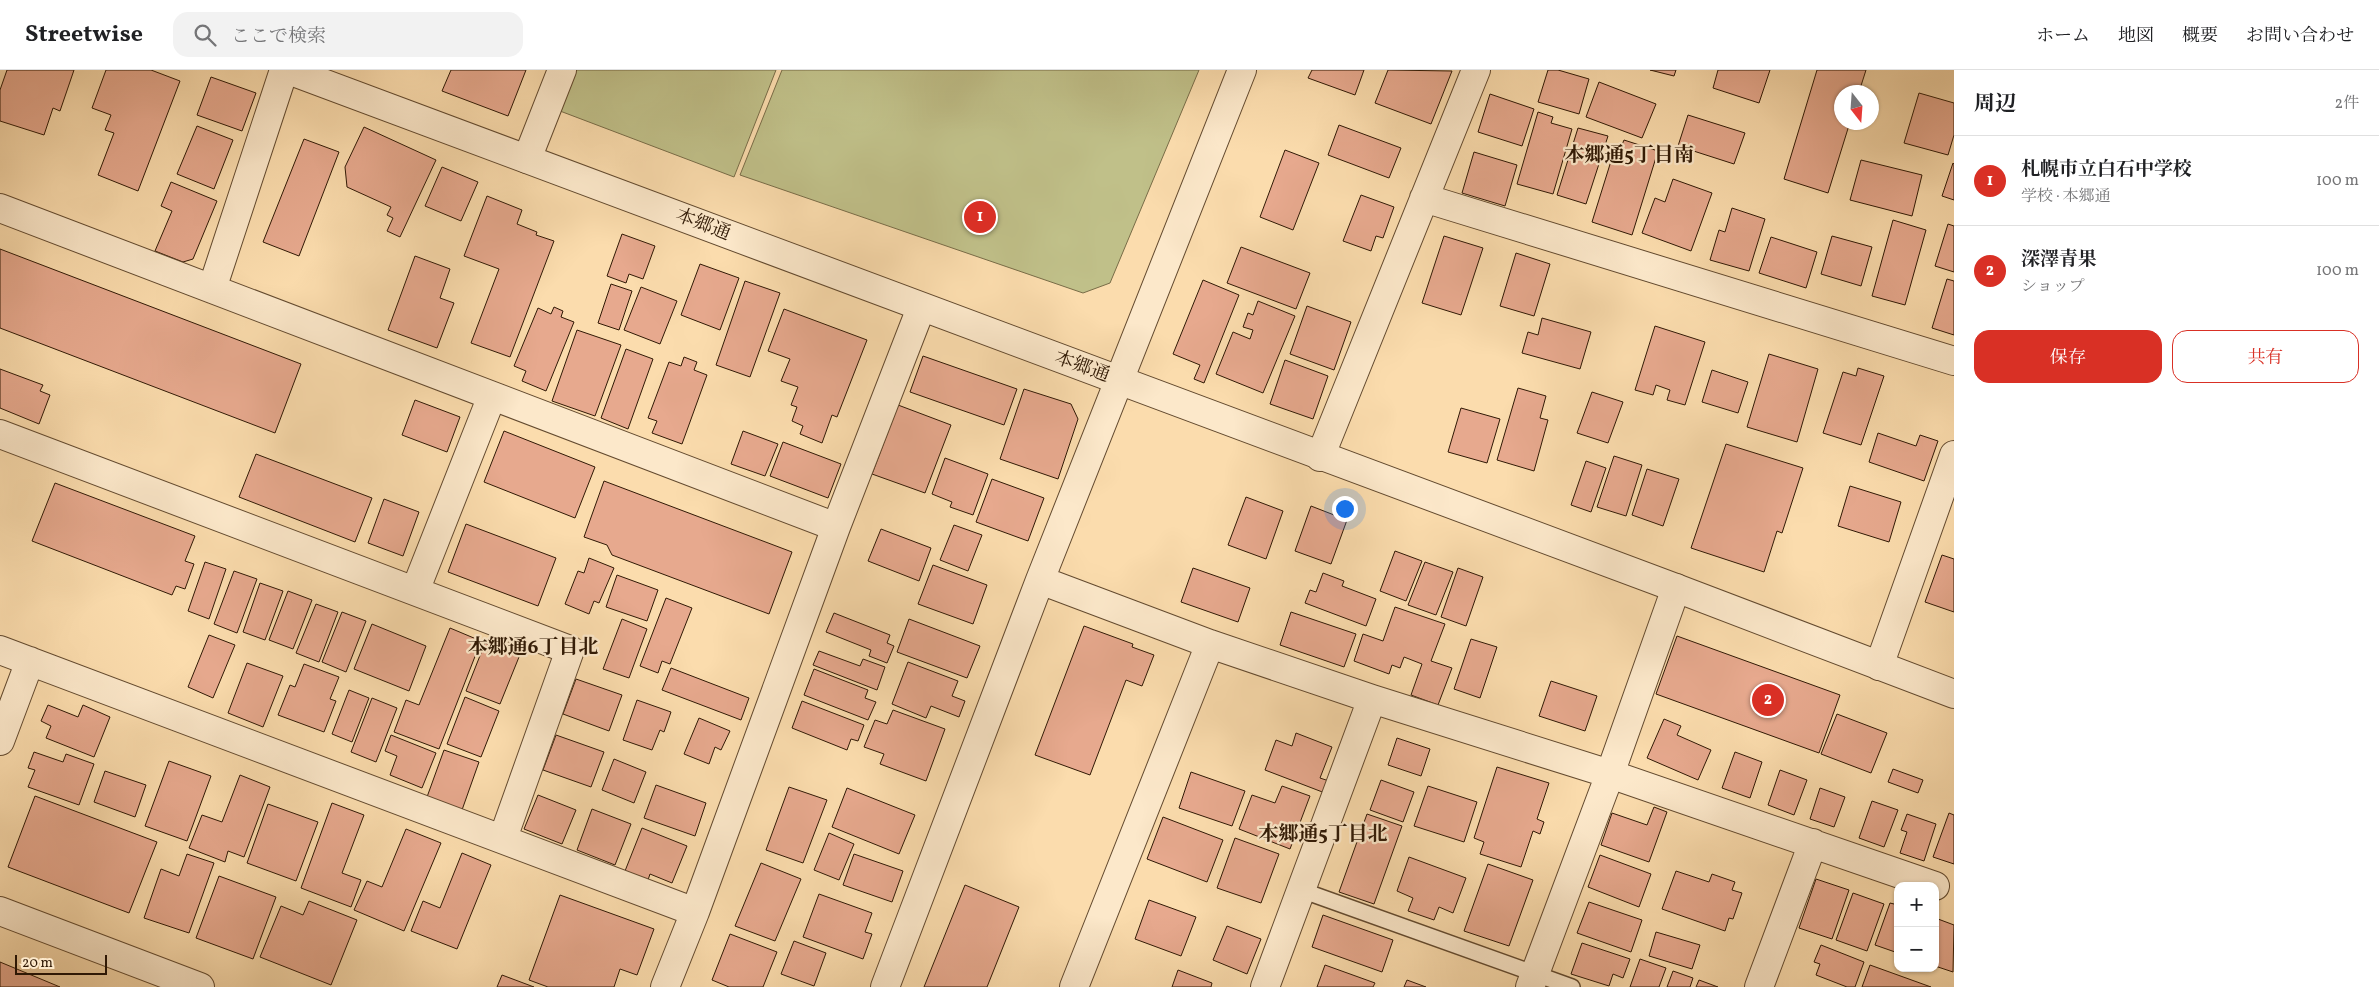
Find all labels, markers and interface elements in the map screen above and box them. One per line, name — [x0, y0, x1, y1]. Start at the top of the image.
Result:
search box — [173, 12, 523, 57]
text: Streetwise — [25, 18, 143, 52]
icon: search — [191, 21, 219, 49]
text: ここで検索 — [231, 24, 326, 50]
text: ホーム — [2036, 24, 2090, 49]
text: 地図 — [2118, 24, 2154, 49]
text: 概要 — [2182, 24, 2218, 49]
text: お問い合わせ — [2246, 24, 2354, 49]
north arrow — [1834, 85, 1879, 130]
text: 周辺 — [1974, 90, 2016, 119]
text: 2件 — [2334, 93, 2359, 115]
district label: 本郷通5丁目南 — [1564, 142, 1694, 170]
text: 札幌市立白石中学校 — [2021, 157, 2192, 183]
text: 1 — [1987, 170, 1993, 192]
text: 100 m — [2316, 170, 2359, 192]
text: 学校 · 本郷通 — [2021, 186, 2111, 208]
pin: 1 — [964, 198, 996, 236]
street label: 本郷通 — [672, 203, 734, 247]
text: 深澤青果 — [2021, 247, 2097, 273]
text: 2 — [1986, 260, 1994, 282]
text: 100 m — [2316, 260, 2359, 282]
text: ショップ — [2021, 276, 2085, 298]
button: 保存 — [1974, 330, 2162, 383]
button: 共有 — [2172, 330, 2359, 383]
street label: 本郷通 — [1051, 345, 1113, 389]
your location — [1332, 496, 1358, 522]
district label: 本郷通6丁目北 — [468, 634, 598, 662]
pin: 2 — [1752, 681, 1784, 719]
district label: 本郷通5丁目北 — [1258, 821, 1388, 849]
map controls — [1894, 882, 1939, 972]
button: + — [1894, 882, 1939, 927]
button: − — [1894, 927, 1939, 972]
scale bar — [15, 952, 108, 975]
text: 20 m — [22, 954, 53, 973]

